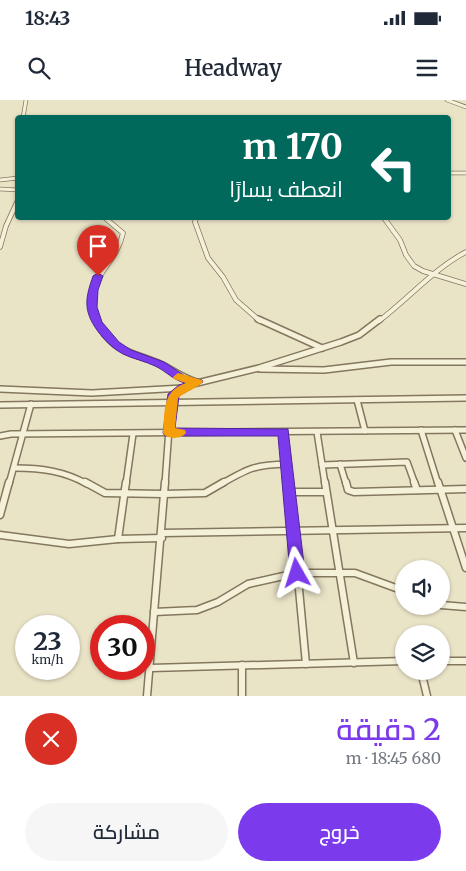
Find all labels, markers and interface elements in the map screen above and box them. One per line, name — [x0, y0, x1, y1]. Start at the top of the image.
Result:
text: 18:43 — [25, 6, 70, 30]
icon: search — [25, 54, 53, 82]
text: Headway — [184, 54, 282, 82]
icon: menu — [413, 54, 441, 82]
text: 170 m — [242, 125, 343, 169]
icon: left — [361, 135, 426, 200]
text: انعطف يسارًا — [229, 175, 343, 203]
pin — [77, 225, 119, 276]
icon: arrive — [84, 232, 112, 260]
position arrow — [270, 546, 322, 598]
map controls — [395, 560, 450, 680]
button: sound — [395, 560, 450, 615]
speed limit sign: 30 — [90, 615, 155, 680]
text: 23 — [33, 625, 62, 657]
button: layers — [395, 625, 450, 680]
text: km/h — [32, 652, 63, 667]
text: 2 دقيقة — [336, 710, 441, 748]
button: close — [25, 713, 77, 765]
text: 680 m · 18:45 — [346, 748, 441, 768]
button: مشاركة — [25, 803, 228, 861]
button: خروج — [238, 803, 441, 861]

